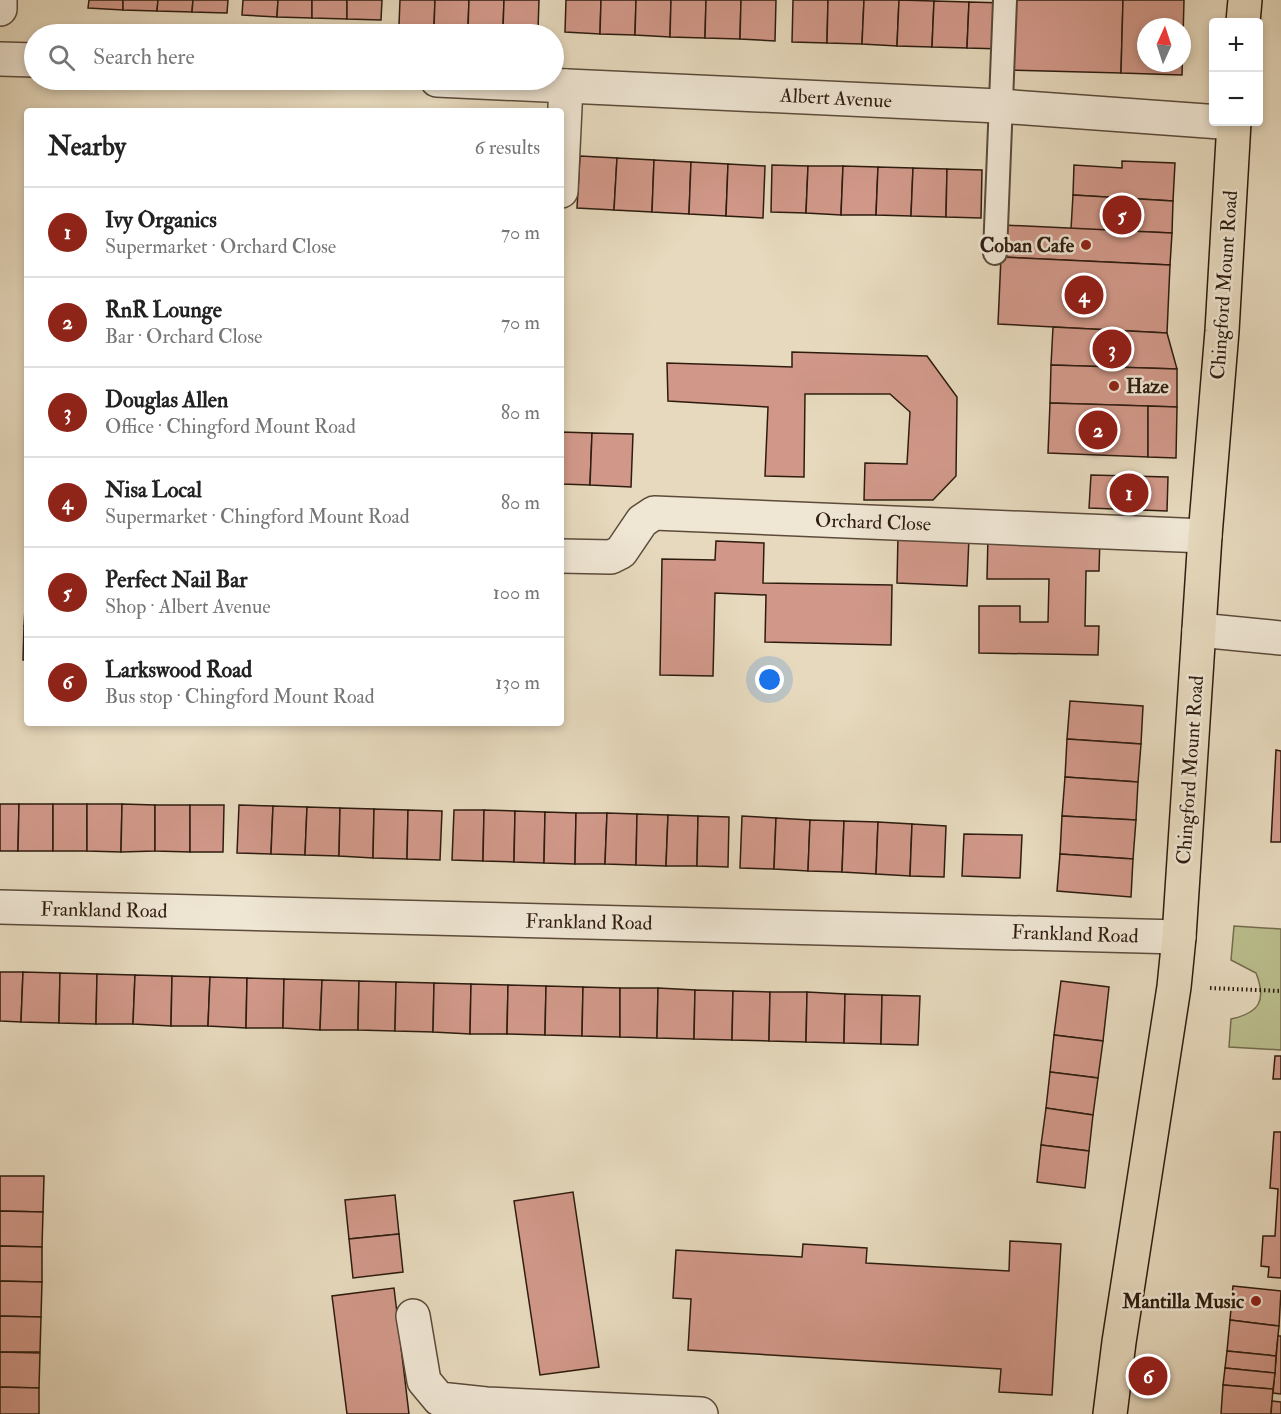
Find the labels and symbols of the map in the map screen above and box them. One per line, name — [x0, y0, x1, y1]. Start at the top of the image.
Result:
north arrow — [1137, 18, 1191, 72]
street label: Albert Avenue — [778, 83, 893, 113]
street label: Chingford Mount Road — [1205, 189, 1243, 381]
pin: 5 — [1102, 192, 1142, 238]
place label: Coban Cafe — [980, 233, 1075, 258]
marker: Coban Cafe — [1079, 238, 1093, 252]
pin: 4 — [1064, 272, 1104, 318]
pin: 3 — [1092, 326, 1132, 372]
place label: Haze — [1126, 374, 1169, 399]
marker: Haze — [1107, 379, 1121, 393]
pin: 2 — [1078, 408, 1118, 452]
pin: 1 — [1110, 470, 1148, 516]
street label: Orchard Close — [814, 507, 932, 537]
your location — [755, 665, 784, 694]
street label: Chingford Mount Road — [1171, 674, 1209, 866]
street label: Frankland Road — [40, 896, 168, 924]
street label: Frankland Road — [525, 908, 653, 936]
street label: Frankland Road — [1011, 919, 1139, 949]
place label: Mantilla Music — [1121, 1289, 1245, 1314]
marker: Mantilla Music — [1249, 1294, 1263, 1308]
pin: 6 — [1128, 1354, 1168, 1398]

